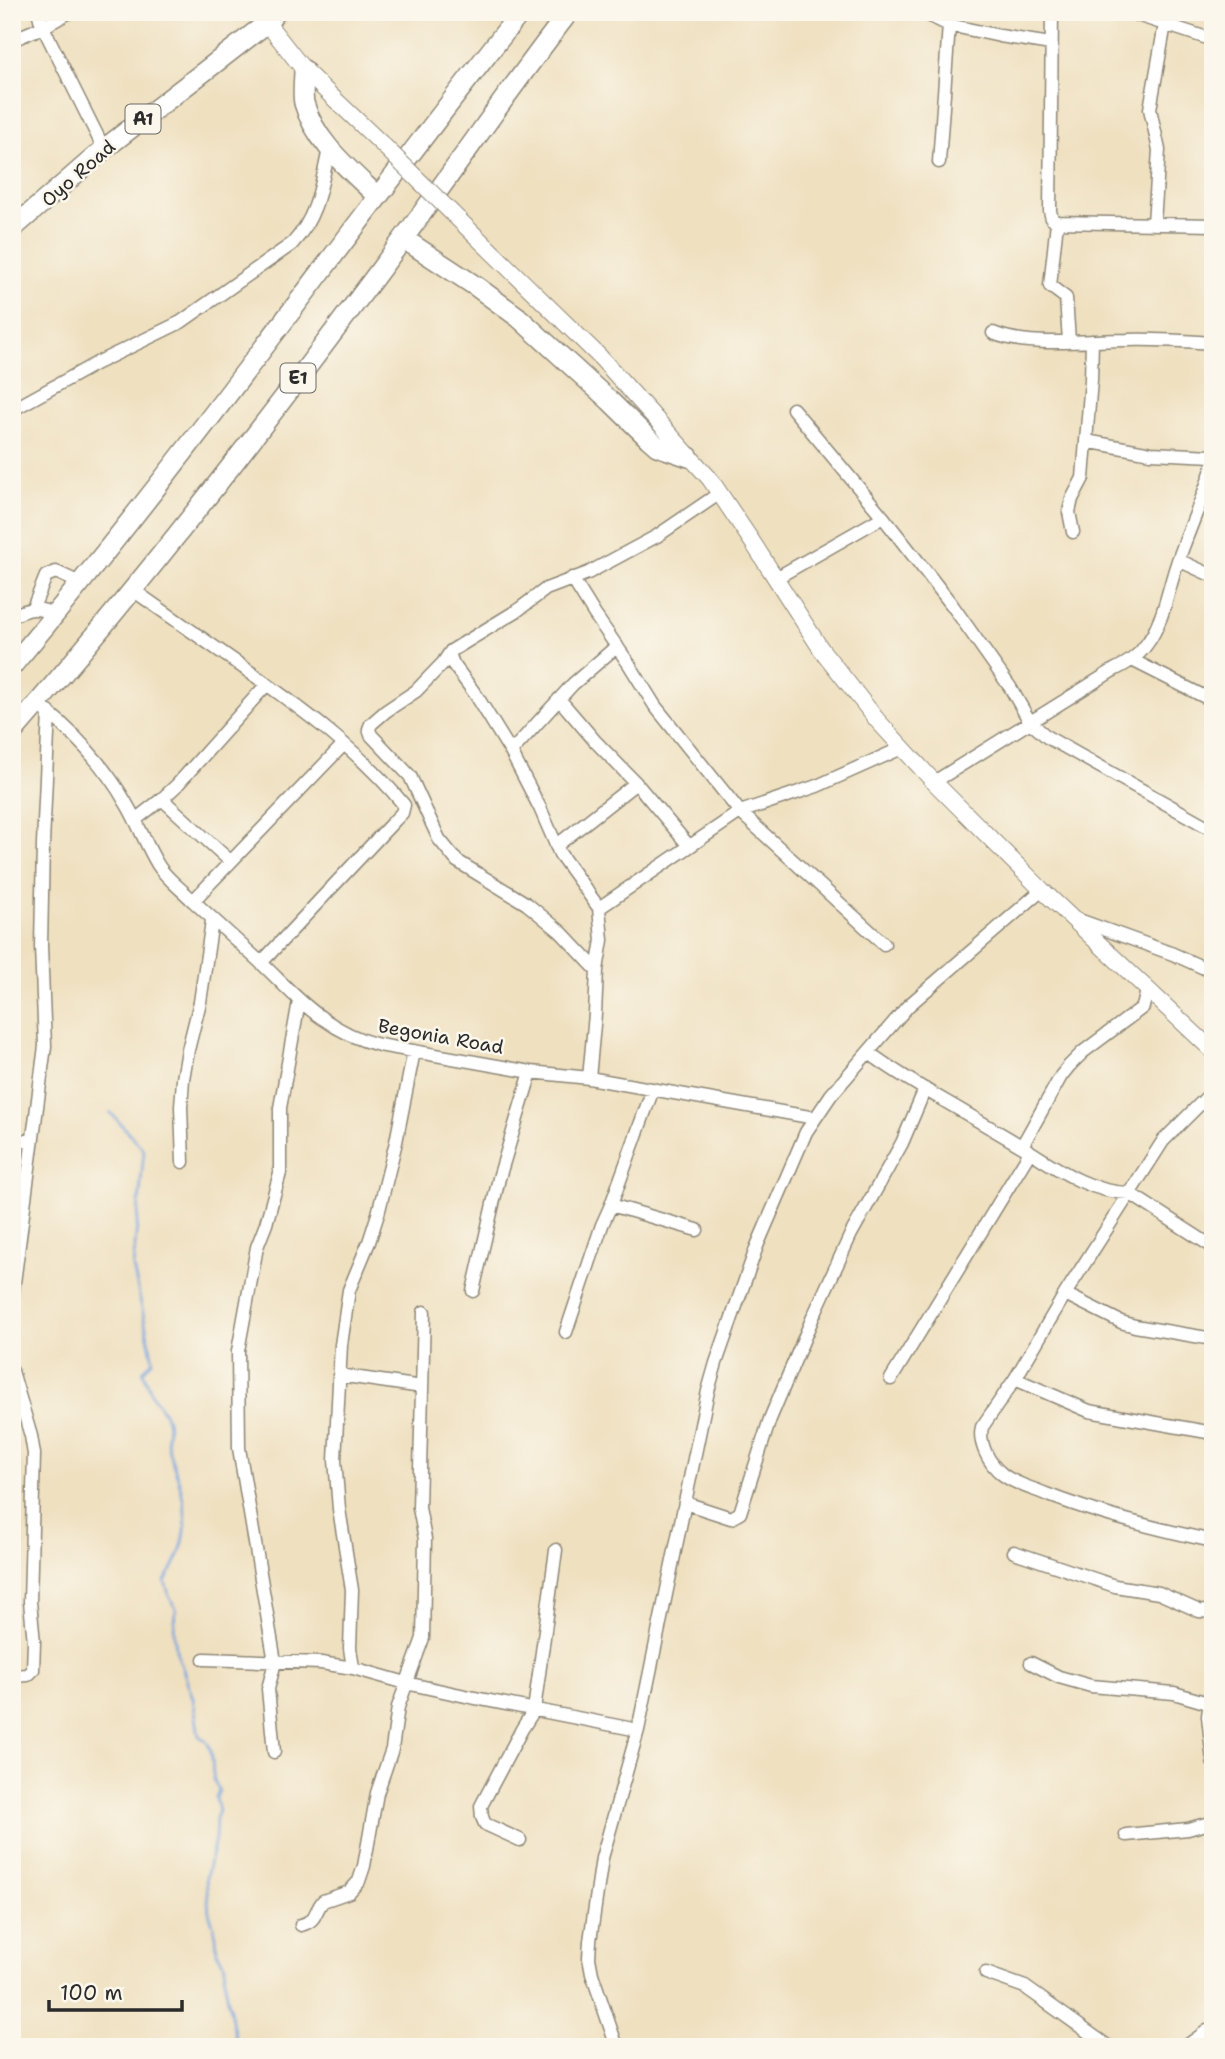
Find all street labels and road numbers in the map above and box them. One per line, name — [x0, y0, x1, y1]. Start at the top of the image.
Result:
road number: A1 — [125, 104, 160, 134]
street label: Oyo Road — [36, 134, 121, 212]
road number: E1 — [280, 364, 316, 392]
street label: Begonia Road — [376, 1013, 506, 1060]

